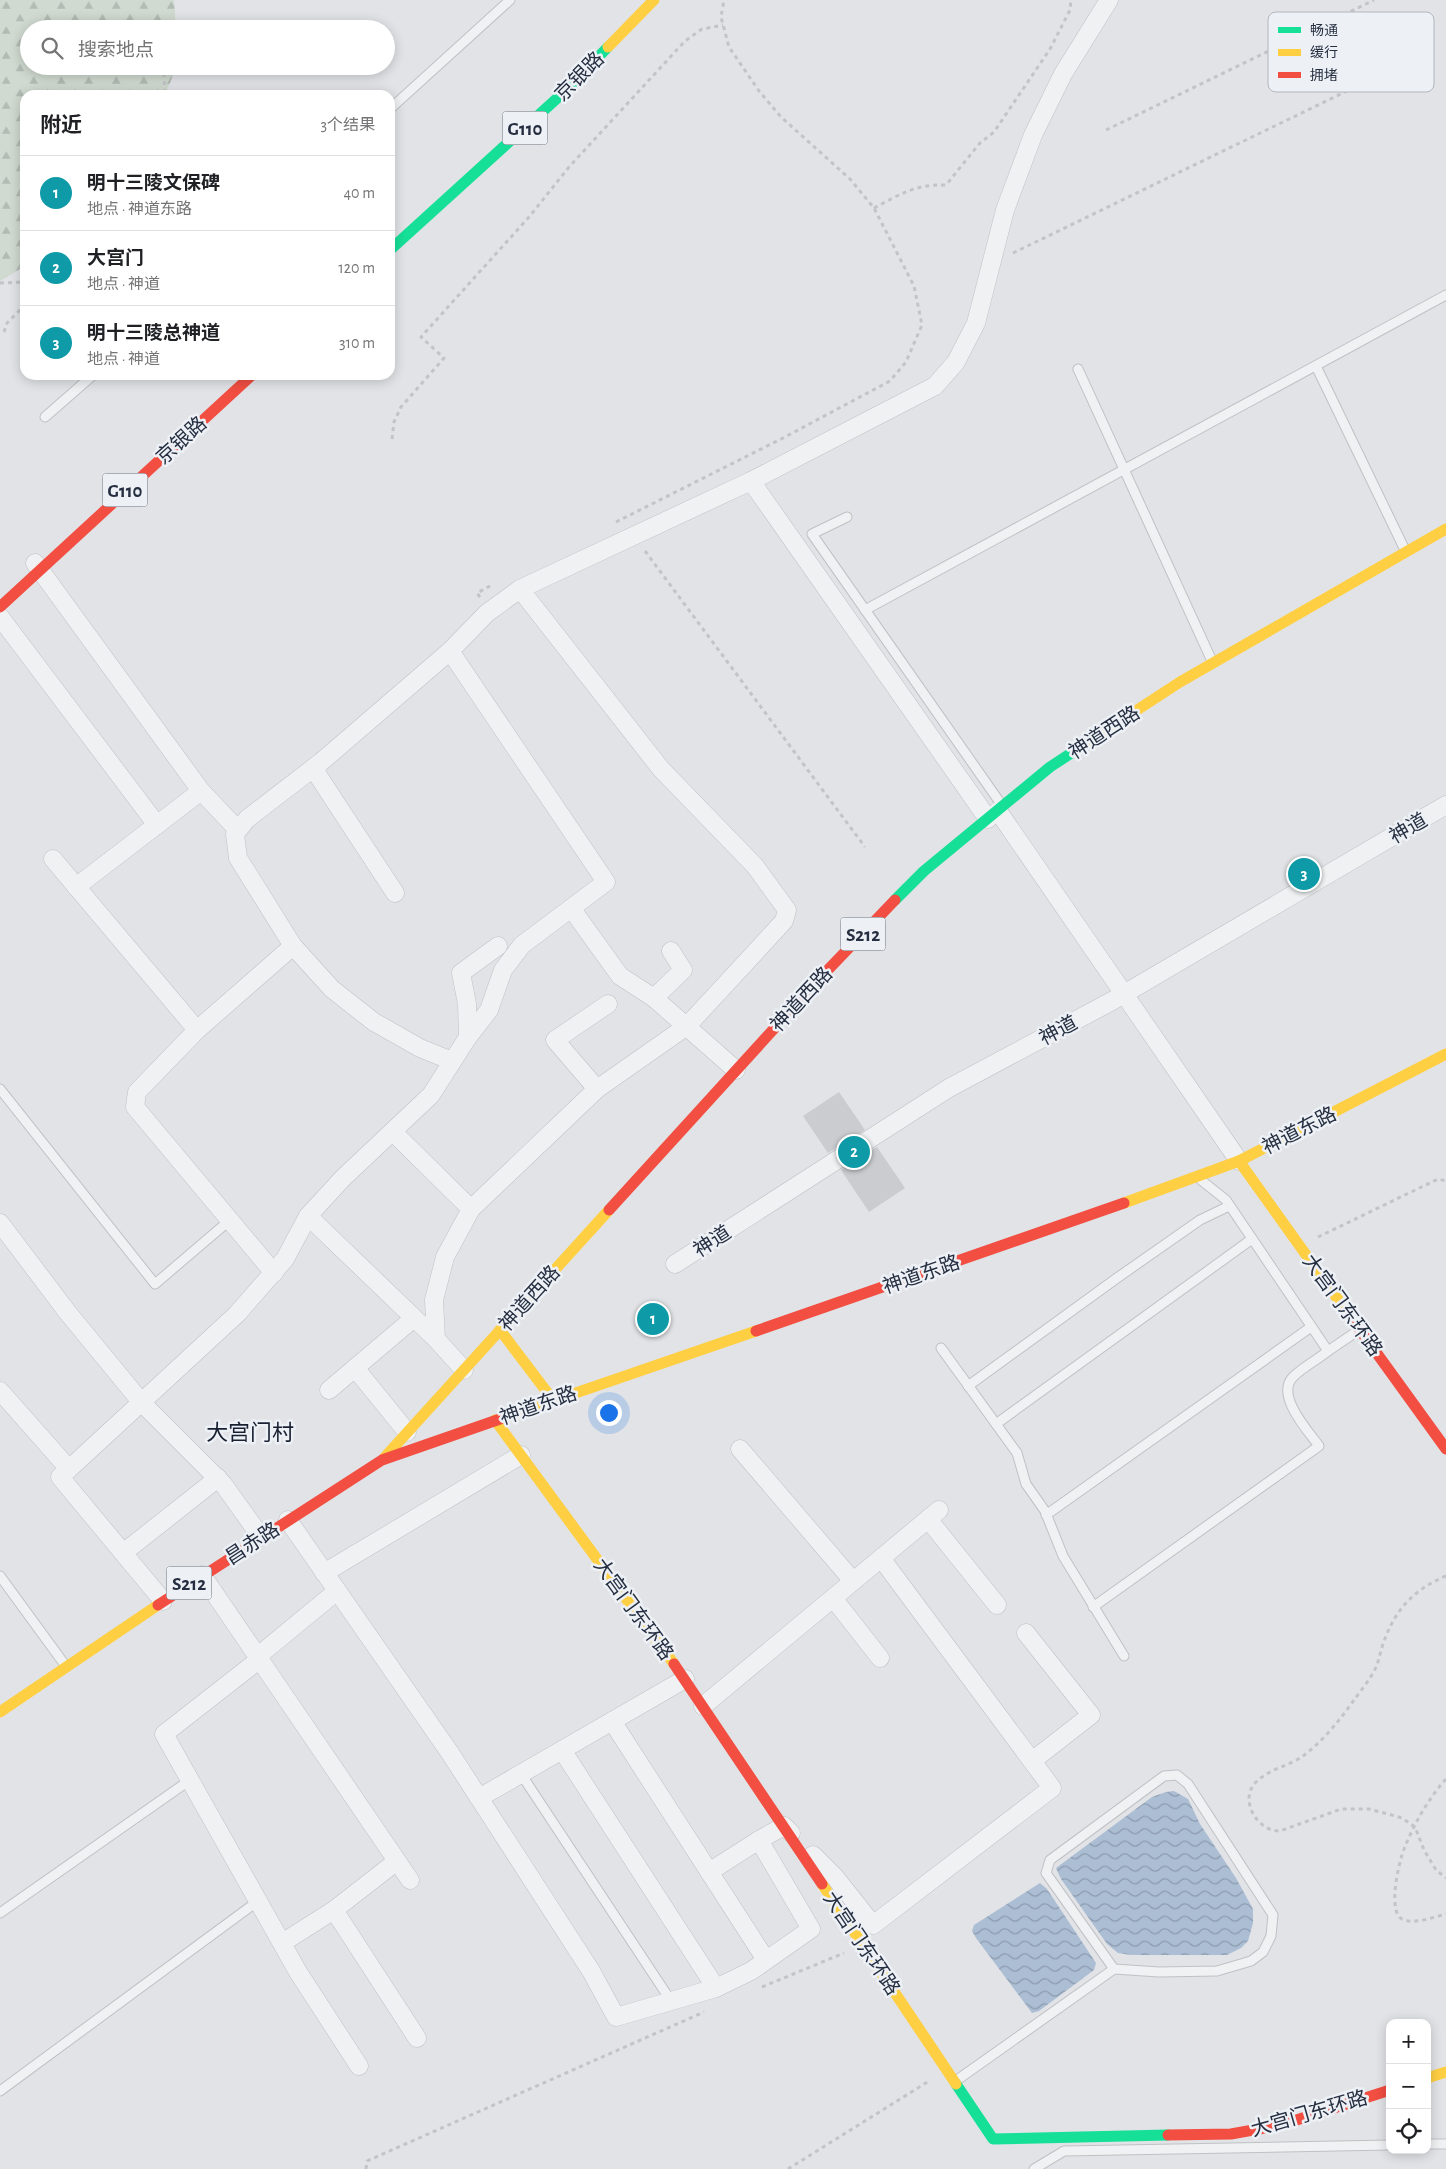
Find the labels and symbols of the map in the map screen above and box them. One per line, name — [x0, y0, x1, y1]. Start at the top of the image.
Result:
legend — [1268, 12, 1434, 92]
text: 畅通 — [1310, 23, 1338, 38]
text: 缓行 — [1310, 45, 1338, 60]
street label: 京银路 — [551, 48, 608, 105]
text: 拥堵 — [1310, 68, 1338, 83]
road number: G110 — [502, 112, 548, 144]
street label: 京银路 — [152, 412, 211, 468]
road number: G110 — [102, 474, 148, 506]
street label: 神道西路 — [1065, 702, 1144, 763]
street label: 神道 — [1386, 809, 1431, 848]
pin: 3 — [1288, 855, 1320, 893]
road number: S212 — [840, 918, 886, 951]
street label: 神道西路 — [766, 963, 836, 1036]
street label: 神道 — [1036, 1012, 1081, 1049]
street label: 神道东路 — [1259, 1103, 1340, 1158]
pin: 2 — [838, 1133, 870, 1171]
street label: 神道 — [690, 1222, 735, 1261]
street label: 大宫门东环路 — [1299, 1251, 1386, 1360]
street label: 神道东路 — [880, 1252, 962, 1297]
street label: 神道西路 — [495, 1262, 564, 1335]
pin: 1 — [637, 1300, 669, 1338]
street label: 神道东路 — [497, 1383, 579, 1428]
your location — [596, 1400, 622, 1426]
district label: 大宫门村 — [206, 1421, 294, 1444]
street label: 昌赤路 — [221, 1518, 283, 1569]
street label: 大宫门东环路 — [590, 1555, 677, 1664]
road number: S212 — [166, 1566, 212, 1600]
street label: 大宫门东环路 — [819, 1888, 904, 1999]
street label: 大宫门东环路 — [1249, 2087, 1370, 2140]

